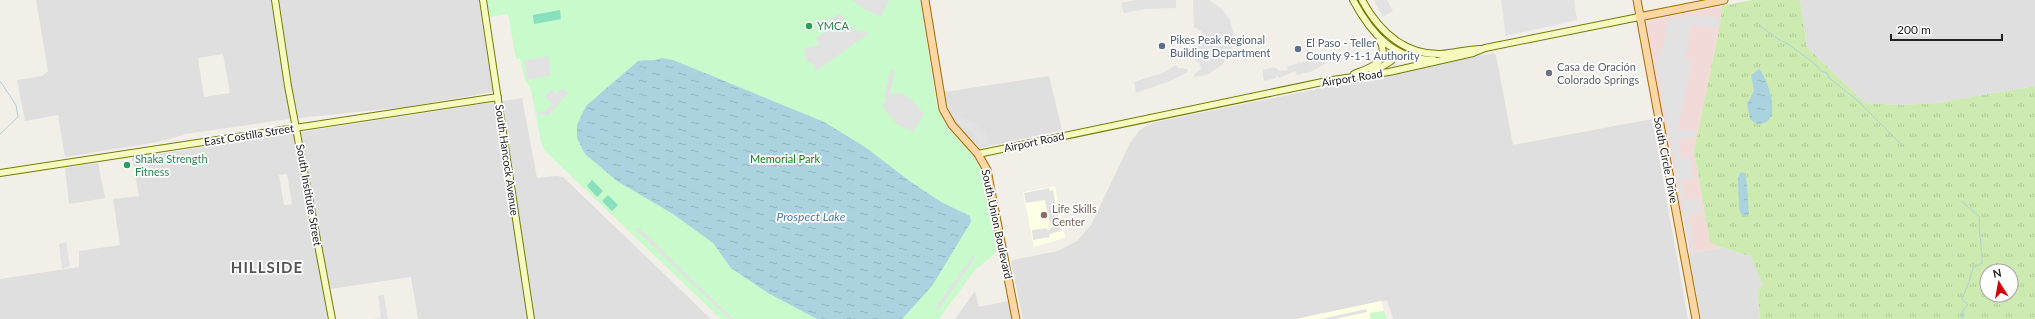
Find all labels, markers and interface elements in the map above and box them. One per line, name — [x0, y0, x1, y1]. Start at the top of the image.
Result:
scale bar — [1891, 16, 2002, 42]
place label: YMCA — [817, 19, 849, 32]
marker: YMCA — [804, 21, 814, 31]
text: 200 m — [1897, 22, 1931, 37]
place label: Pikes Peak Regional Building Department — [1170, 33, 1270, 59]
place label: El Paso - Teller County 9-1-1 Authority — [1306, 36, 1420, 62]
marker: Pikes Peak Regional Building Department — [1157, 41, 1167, 51]
marker: El Paso - Teller County 9-1-1 Authority — [1293, 44, 1303, 54]
place label: Casa de Oración Colorado Springs — [1557, 60, 1639, 86]
street label: Airport Road — [1320, 66, 1383, 89]
marker: Casa de Oración Colorado Springs — [1544, 68, 1554, 78]
street label: South Hancock Avenue — [493, 104, 522, 217]
street label: South Circle Drive — [1652, 116, 1681, 204]
street label: East Costilla Street — [203, 121, 295, 148]
street label: Airport Road — [1002, 129, 1065, 154]
street label: South Institute Street — [294, 143, 325, 247]
place label: Shaka Strength Fitness — [135, 152, 208, 178]
park label: Memorial Park — [750, 152, 820, 165]
marker: Shaka Strength Fitness — [122, 160, 132, 170]
street label: South Union Boulevard — [980, 168, 1015, 280]
place label: Life Skills Center — [1052, 202, 1097, 228]
water label: Prospect Lake — [777, 209, 846, 224]
marker: Life Skills Center — [1039, 210, 1049, 220]
district label: HILLSIDE — [231, 258, 303, 276]
north arrow — [1979, 263, 2019, 303]
text: N — [1992, 266, 2002, 280]

